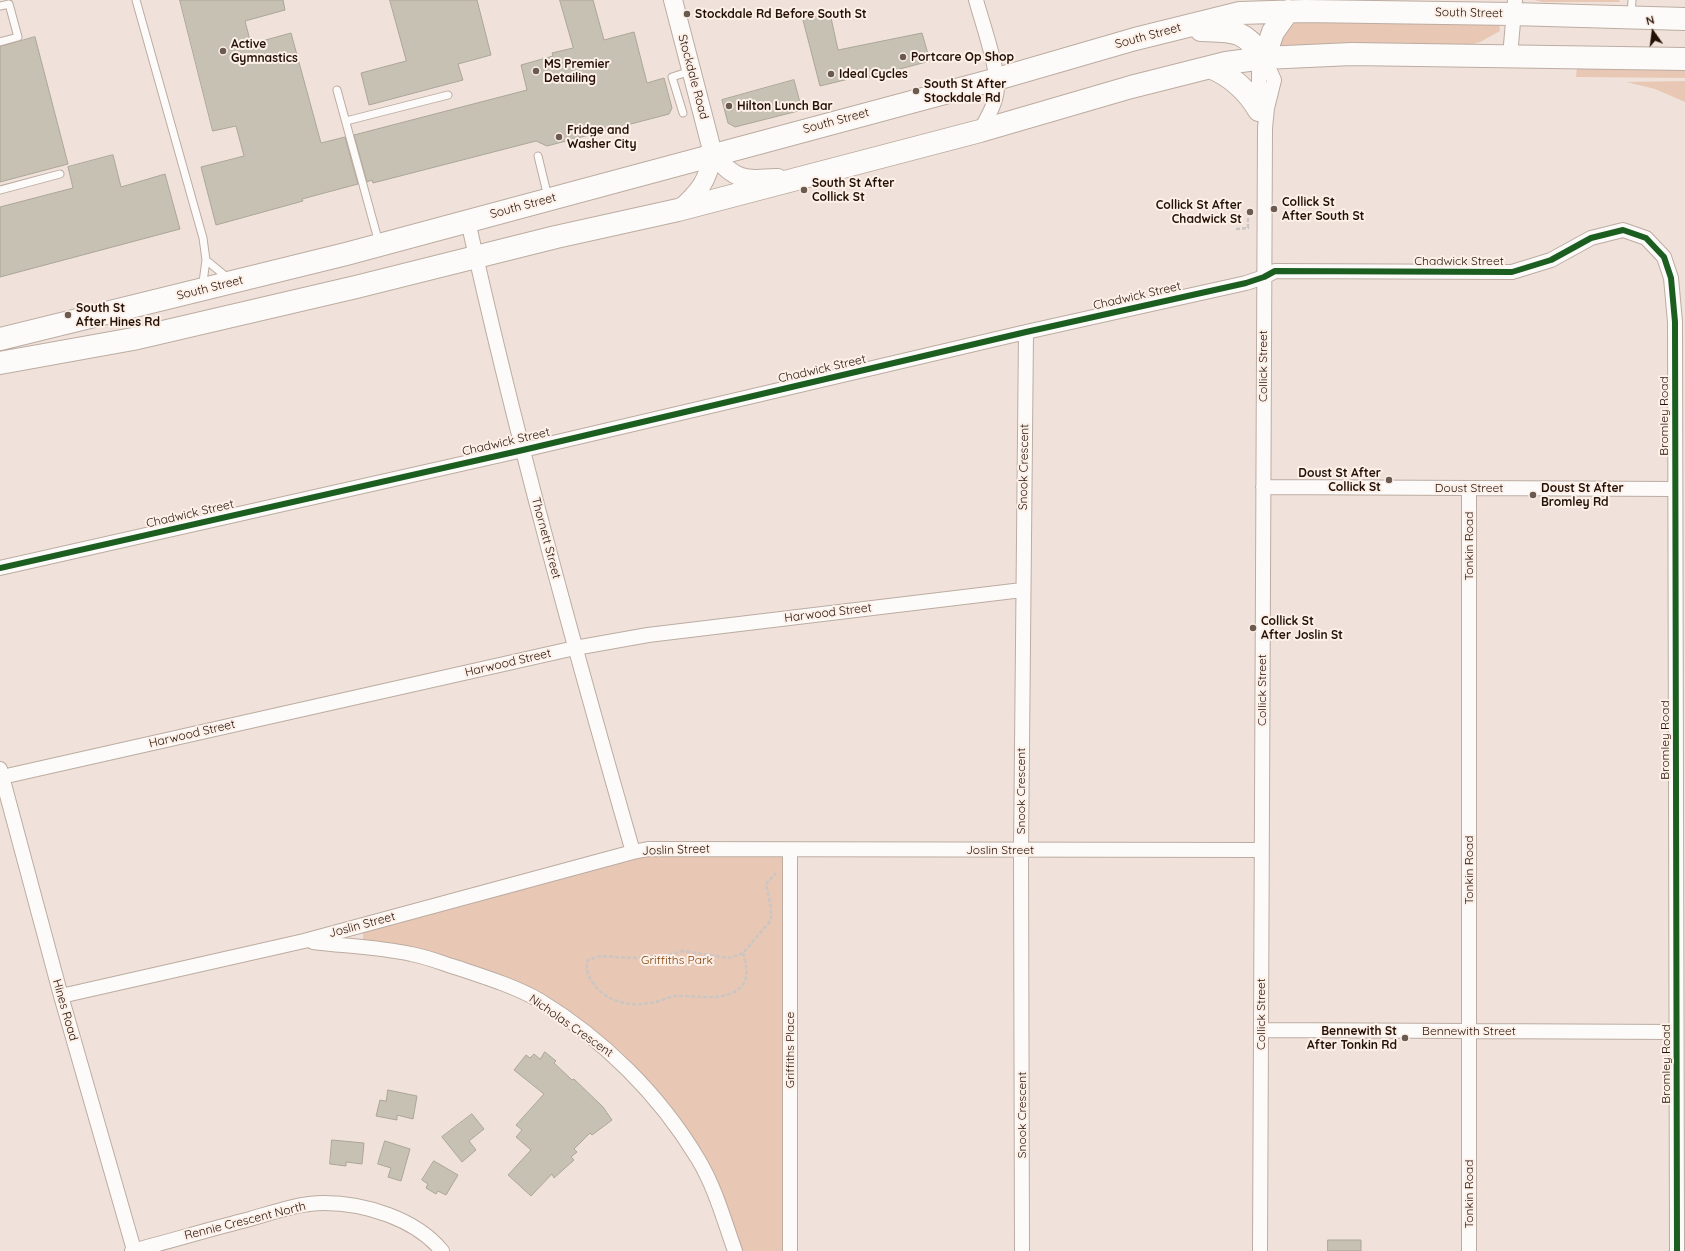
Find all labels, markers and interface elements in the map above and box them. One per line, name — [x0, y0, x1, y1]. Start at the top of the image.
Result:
street label: South Street — [1435, 5, 1503, 21]
place label: Stockdale Rd Before South St — [695, 7, 867, 21]
marker: Stockdale Rd Before South St — [682, 9, 692, 19]
north arrow — [1633, 12, 1673, 52]
text: N — [1644, 13, 1656, 28]
street label: South Street — [1113, 20, 1183, 52]
street label: Stockdale Road — [675, 33, 711, 121]
place label: Active Gymnastics — [231, 37, 298, 65]
marker: Active Gymnastics — [218, 46, 228, 56]
place label: Portcare Op Shop — [911, 50, 1014, 64]
marker: Portcare Op Shop — [898, 52, 908, 62]
place label: MS Premier Detailing — [544, 57, 610, 85]
marker: MS Premier Detailing — [531, 66, 541, 76]
place label: Ideal Cycles — [839, 67, 908, 81]
marker: Ideal Cycles — [826, 69, 836, 79]
place label: South St After Stockdale Rd — [924, 77, 1007, 105]
marker: South St After Stockdale Rd — [911, 86, 921, 96]
place label: Hilton Lunch Bar — [737, 99, 833, 113]
marker: Hilton Lunch Bar — [724, 101, 734, 111]
street label: South Street — [801, 105, 871, 137]
place label: Fridge and Washer City — [567, 123, 637, 151]
marker: Fridge and Washer City — [554, 132, 564, 142]
place label: South St After Collick St — [812, 176, 895, 204]
marker: South St After Collick St — [799, 185, 809, 195]
street label: South Street — [488, 190, 558, 222]
place label: Collick St After South St — [1282, 195, 1365, 223]
place label: Collick St After Chadwick St — [1156, 198, 1242, 226]
marker: Collick St After South St — [1269, 204, 1279, 214]
marker: Collick St After Chadwick St — [1245, 207, 1255, 217]
street label: Chadwick Street — [1414, 254, 1504, 268]
street label: South Street — [175, 273, 245, 303]
street label: Chadwick Street — [1092, 279, 1182, 313]
place label: South St After Hines Rd — [76, 301, 160, 329]
marker: South St After Hines Rd — [63, 310, 73, 320]
street label: Collick Street — [1256, 330, 1270, 402]
street label: Chadwick Street — [777, 352, 867, 386]
street label: Bromley Road — [1657, 376, 1671, 456]
street label: Snook Crescent — [1016, 424, 1032, 510]
street label: Chadwick Street — [461, 425, 551, 459]
place label: Doust St After Collick St — [1298, 466, 1381, 494]
marker: Doust St After Collick St — [1384, 475, 1394, 485]
street label: Doust Street — [1435, 481, 1503, 495]
place label: Doust St After Bromley Rd — [1541, 481, 1624, 509]
marker: Doust St After Bromley Rd — [1528, 490, 1538, 500]
street label: Thornett Street — [528, 496, 564, 580]
street label: Chadwick Street — [145, 497, 235, 531]
street label: Tonkin Road — [1462, 512, 1476, 580]
street label: Harwood Street — [783, 600, 873, 626]
place label: Collick St After Joslin St — [1261, 614, 1343, 642]
marker: Collick St After Joslin St — [1248, 623, 1258, 633]
street label: Harwood Street — [464, 646, 552, 680]
street label: Collick Street — [1255, 654, 1269, 726]
street label: Bromley Road — [1658, 700, 1672, 780]
street label: Harwood Street — [148, 717, 236, 751]
street label: Snook Crescent — [1014, 748, 1028, 834]
street label: Tonkin Road — [1462, 836, 1476, 904]
street label: Joslin Street — [642, 842, 710, 858]
street label: Joslin Street — [966, 843, 1034, 857]
street label: Joslin Street — [327, 909, 397, 941]
park label: Griffiths Park — [641, 953, 713, 967]
street label: Hines Road — [49, 977, 81, 1043]
street label: Collick Street — [1254, 978, 1268, 1050]
street label: Nicholas Crescent — [526, 992, 616, 1060]
street label: Griffiths Place — [783, 1012, 797, 1088]
place label: Bennewith St After Tonkin Rd — [1307, 1024, 1397, 1052]
street label: Bennewith Street — [1422, 1024, 1516, 1038]
street label: Bromley Road — [1659, 1024, 1673, 1104]
marker: Bennewith St After Tonkin Rd — [1400, 1033, 1410, 1043]
street label: Snook Crescent — [1015, 1072, 1029, 1158]
street label: Tonkin Road — [1462, 1160, 1476, 1228]
street label: Rennie Crescent North — [183, 1199, 307, 1243]

